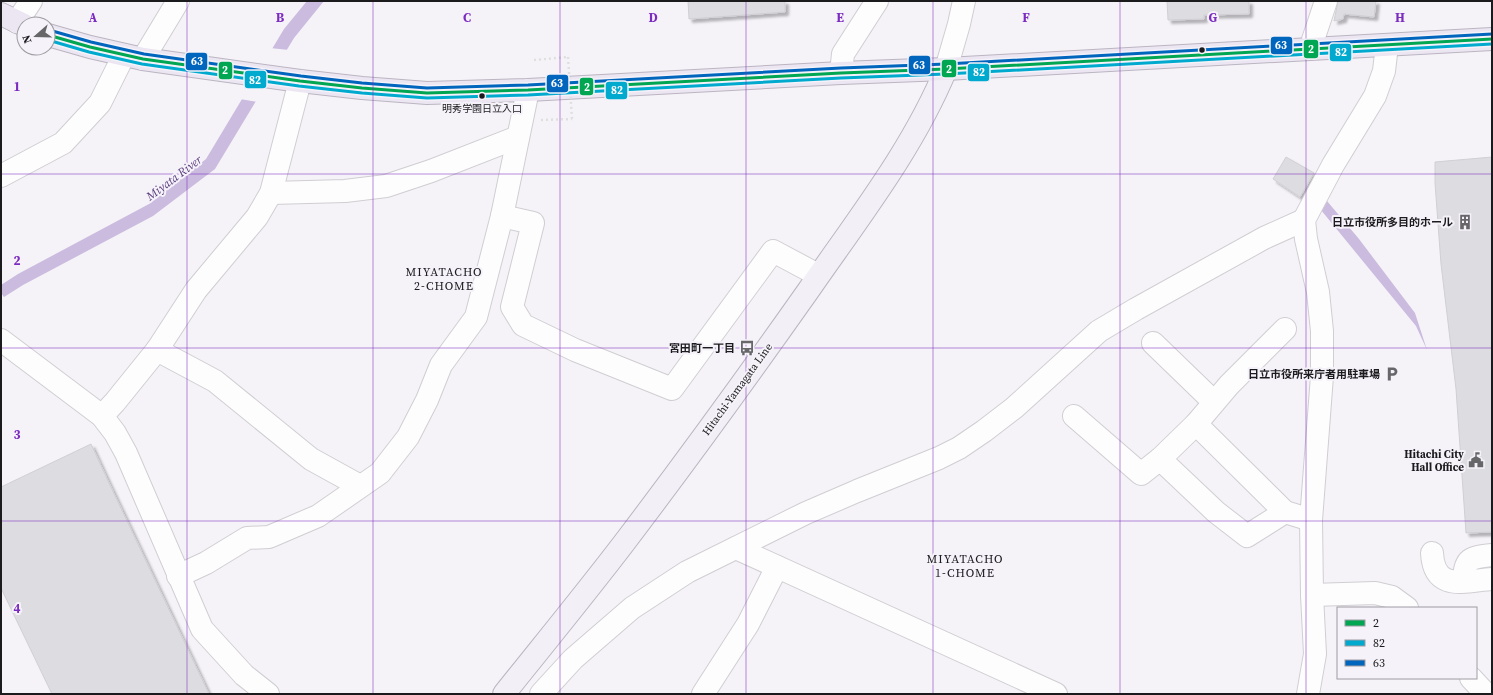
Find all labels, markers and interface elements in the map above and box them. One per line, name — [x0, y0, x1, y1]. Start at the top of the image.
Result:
text: A — [89, 9, 98, 26]
text: B — [276, 9, 285, 26]
text: C — [463, 9, 471, 26]
text: D — [648, 9, 658, 26]
text: E — [836, 9, 844, 26]
text: F — [1022, 9, 1030, 26]
text: G — [1209, 9, 1218, 26]
text: H — [1395, 9, 1405, 26]
north arrow — [16, 16, 56, 56]
text: N — [19, 33, 35, 46]
line badge: 63 — [1270, 36, 1293, 55]
text: 63 — [1275, 38, 1287, 53]
line badge: 2 — [1303, 39, 1319, 59]
text: 2 — [1308, 42, 1314, 57]
line badge: 82 — [1329, 43, 1352, 62]
unlabelled marker — [1197, 45, 1207, 55]
text: 82 — [1335, 45, 1347, 60]
line badge: 63 — [185, 52, 208, 71]
text: 63 — [191, 54, 203, 69]
line badge: 63 — [908, 55, 931, 75]
text: 63 — [913, 58, 925, 73]
line badge: 2 — [941, 59, 957, 78]
line badge: 2 — [218, 61, 233, 80]
text: 2 — [946, 62, 952, 77]
text: 2 — [222, 63, 228, 78]
line badge: 82 — [967, 63, 990, 82]
text: 82 — [973, 65, 985, 80]
line badge: 82 — [244, 70, 267, 89]
text: 82 — [249, 73, 261, 88]
line badge: 63 — [546, 74, 569, 93]
text: 63 — [551, 76, 563, 91]
line badge: 2 — [579, 77, 594, 96]
text: 1 — [13, 78, 21, 95]
text: 2 — [584, 80, 590, 95]
line badge: 82 — [605, 81, 628, 100]
text: 82 — [611, 83, 623, 98]
marker: 明秀学園日立入口 — [477, 91, 487, 101]
place label: 明秀学園日立入口 — [442, 102, 522, 115]
water label: Miyata River — [142, 151, 206, 205]
building icon: 日立市役所多目的ホール — [1456, 213, 1474, 231]
place label: 日立市役所多目的ホール — [1332, 215, 1453, 230]
text: 2 — [13, 252, 21, 269]
district label: MIYATACHO 2-CHOME — [405, 264, 483, 294]
bus stop icon: 宮田町一丁目 — [738, 339, 756, 357]
street label: Hitachi-Yamagata Line — [699, 340, 776, 439]
place label: 宮田町一丁目 — [669, 341, 735, 356]
parking icon: 日立市役所来庁者用駐車場 — [1383, 365, 1401, 383]
place label: 日立市役所来庁者用駐車場 — [1248, 367, 1380, 382]
text: 3 — [13, 426, 21, 443]
place label: Hitachi City Hall Office — [1404, 447, 1464, 475]
public building icon: Hitachi City Hall Office — [1467, 451, 1485, 469]
district label: MIYATACHO 1-CHOME — [926, 551, 1004, 581]
text: 4 — [13, 600, 21, 617]
legend — [1337, 607, 1477, 679]
text: 2 — [1373, 615, 1379, 631]
text: 82 — [1373, 635, 1385, 651]
text: 63 — [1373, 655, 1385, 671]

